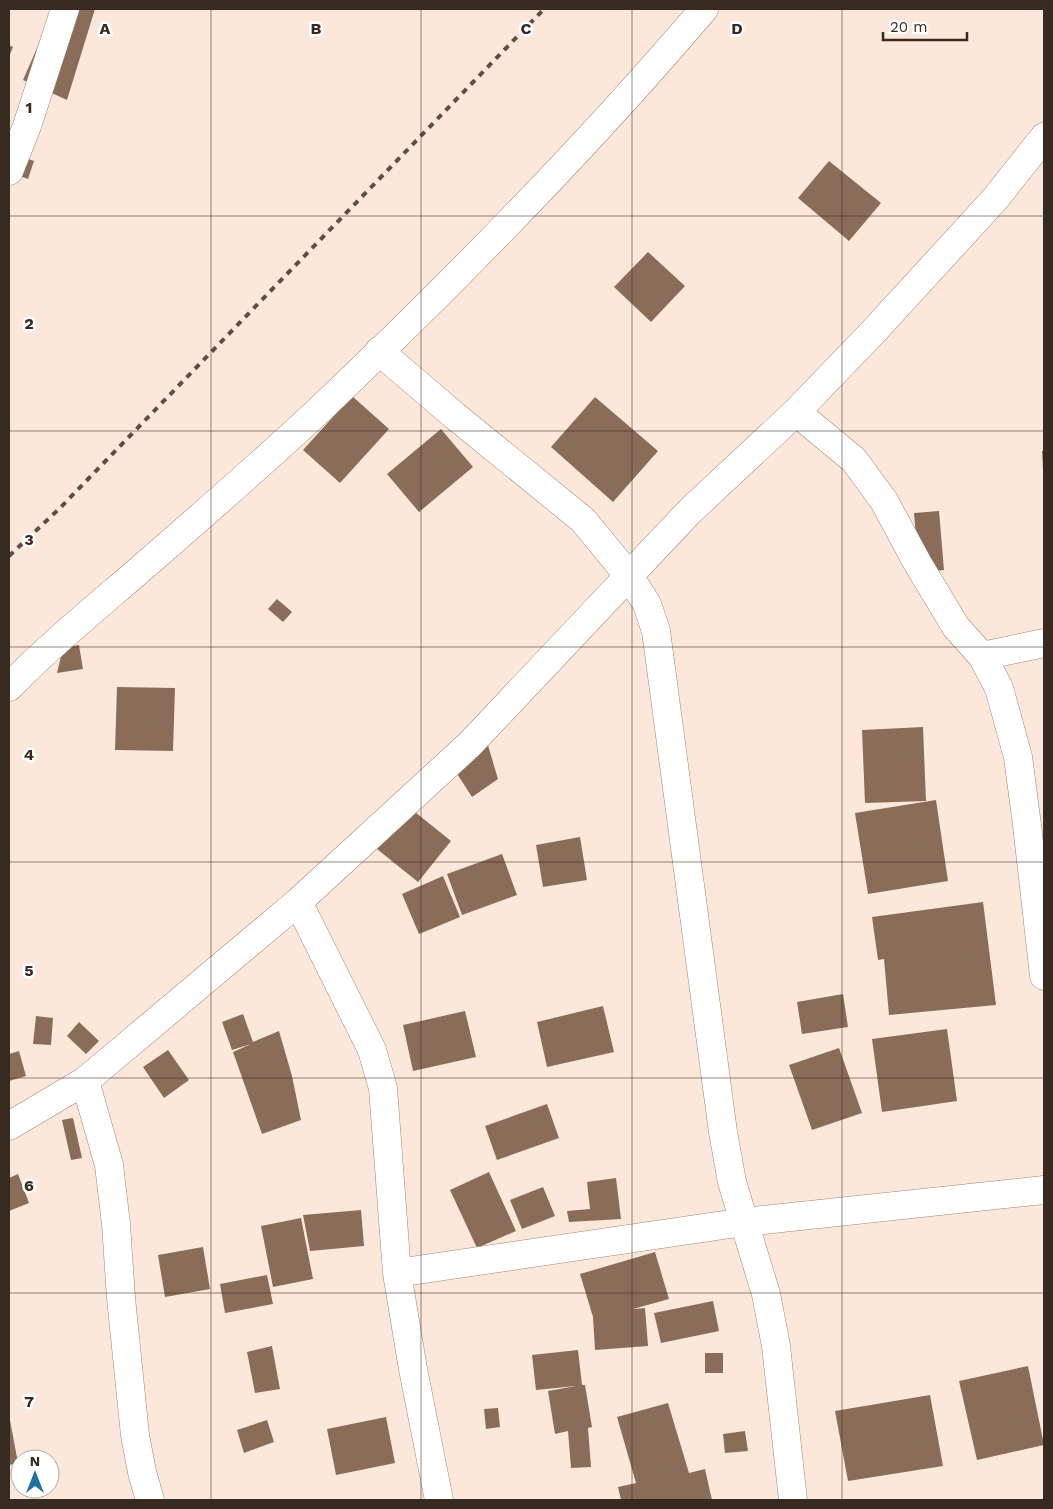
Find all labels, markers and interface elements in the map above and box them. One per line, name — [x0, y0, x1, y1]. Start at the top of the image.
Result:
scale bar — [883, 10, 967, 42]
text: 20 m — [890, 18, 928, 36]
text: A — [100, 19, 111, 38]
text: B — [311, 19, 322, 38]
text: C — [521, 19, 532, 38]
text: D — [731, 19, 743, 38]
text: 1 — [26, 98, 32, 117]
text: 2 — [24, 314, 34, 333]
text: 3 — [24, 530, 34, 549]
text: 4 — [24, 745, 34, 764]
text: 5 — [24, 961, 34, 980]
text: 6 — [24, 1176, 34, 1195]
text: 7 — [24, 1392, 34, 1411]
north arrow — [10, 1449, 60, 1499]
text: N — [30, 1453, 40, 1469]

